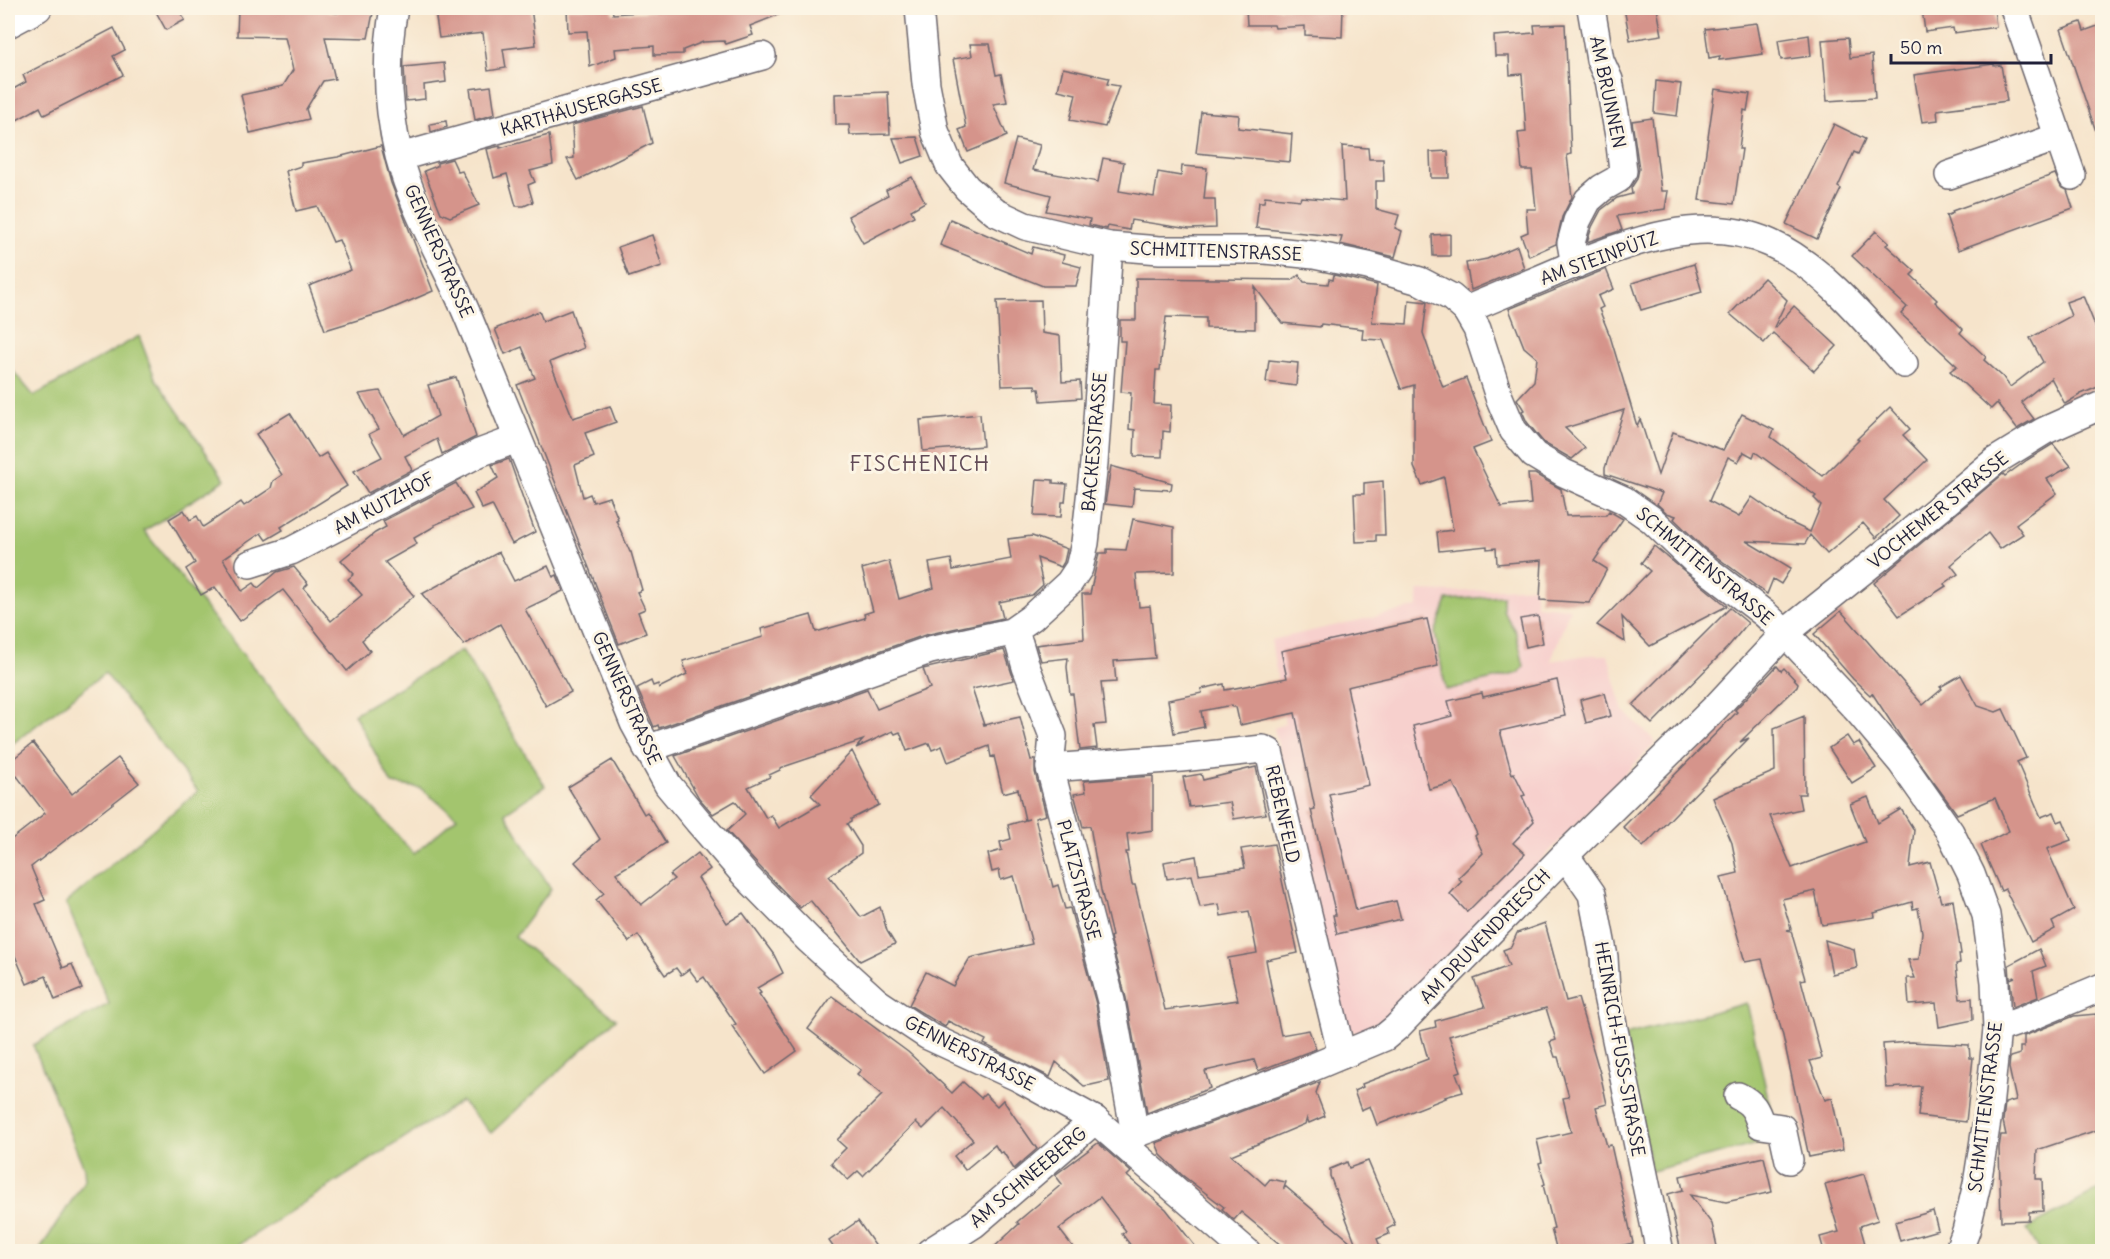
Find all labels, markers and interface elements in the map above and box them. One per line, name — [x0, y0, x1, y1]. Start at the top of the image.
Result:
scale bar — [1891, 27, 2052, 65]
street label: AM BRUNNEN — [1585, 34, 1631, 150]
text: 50 m — [1900, 36, 1942, 59]
street label: KARTHÄUSERGASSE — [498, 73, 664, 141]
street label: GENNERSTRASSE — [399, 181, 479, 321]
street label: AM STEINPÜTZ — [1537, 226, 1661, 290]
street label: SCHMITTENSTRASSE — [1130, 237, 1302, 265]
street label: BACKESSTRASSE — [1076, 371, 1112, 513]
street label: VOCHEMER STRASSE — [1863, 446, 2013, 574]
district label: FISCHENICH — [850, 450, 990, 477]
street label: AM KUTZHOF — [330, 467, 438, 539]
street label: SCHMITTENSTRASSE — [1632, 502, 1778, 630]
street label: GENNERSTRASSE — [587, 628, 667, 768]
street label: REBENFELD — [1261, 763, 1305, 865]
street label: PLATZSTRASSE — [1052, 817, 1106, 943]
street label: AM DRUVENDRIESCH — [1415, 864, 1555, 1008]
street label: HEINRICH-FUSS-STRASSE — [1590, 940, 1650, 1158]
street label: GENNERSTRASSE — [901, 1010, 1039, 1096]
street label: SCHMITTENSTRASSE — [1963, 1020, 2007, 1194]
street label: AM SCHNEEBERG — [965, 1121, 1091, 1233]

